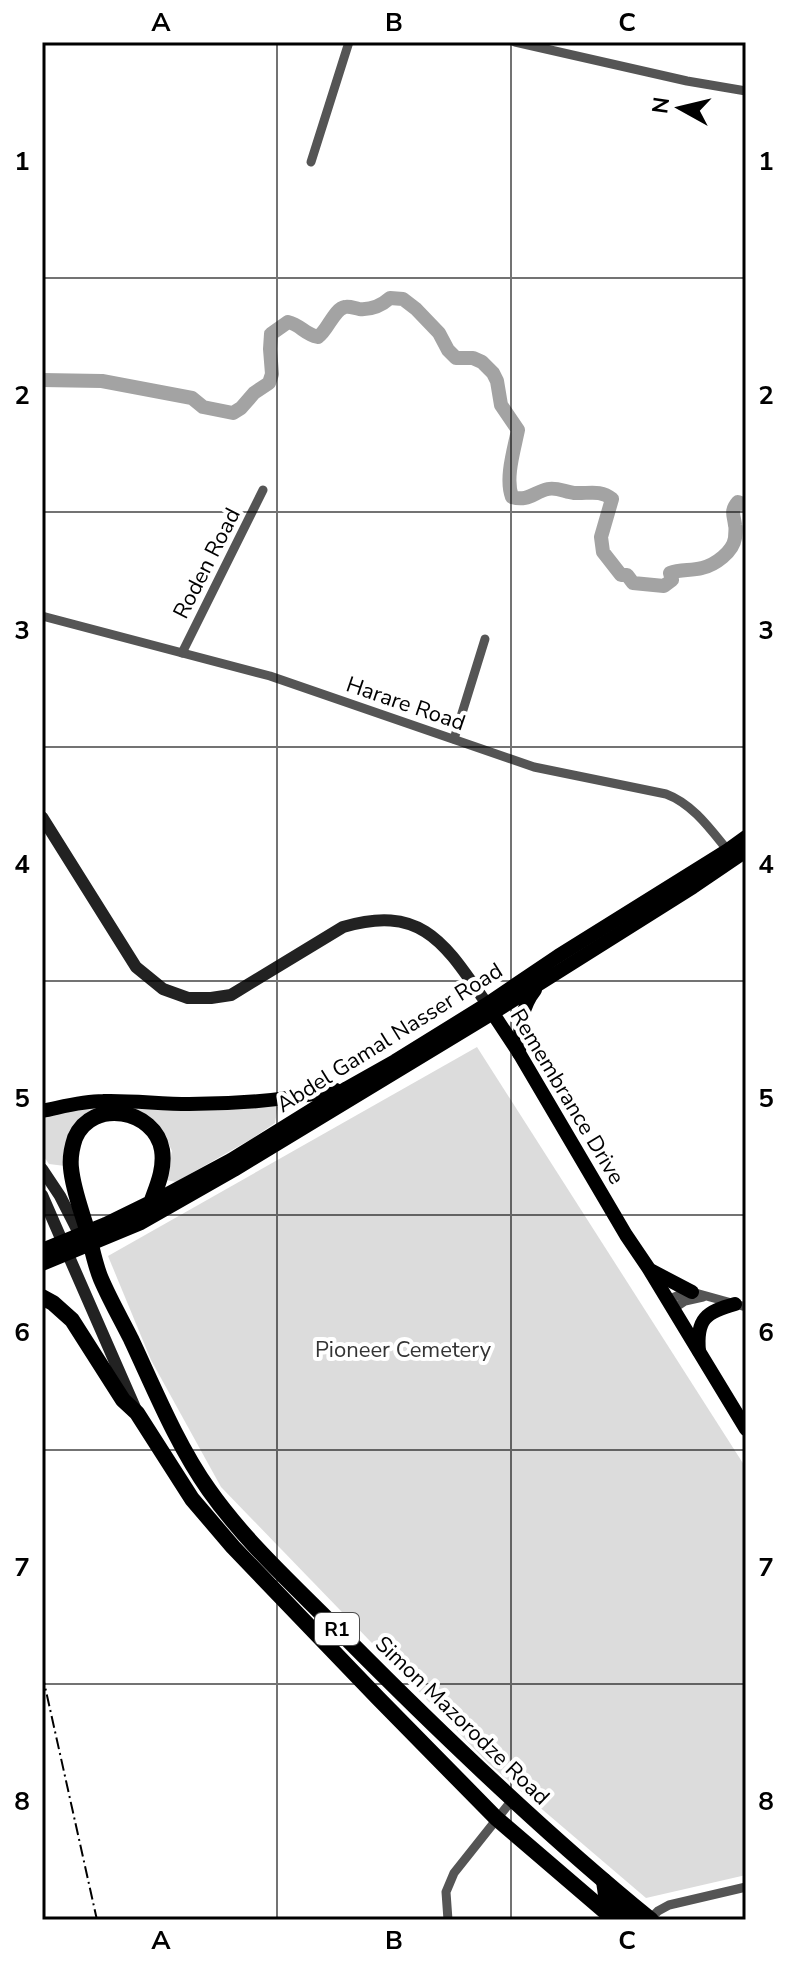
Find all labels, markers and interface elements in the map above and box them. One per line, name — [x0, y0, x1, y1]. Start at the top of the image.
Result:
text: A — [151, 5, 171, 40]
text: B — [385, 5, 403, 40]
text: C — [618, 5, 636, 40]
north arrow — [640, 68, 720, 148]
text: N — [645, 95, 677, 116]
text: 1 — [14, 144, 30, 179]
text: 1 — [758, 144, 774, 179]
text: 2 — [14, 378, 30, 413]
text: 2 — [758, 378, 774, 413]
street label: Roden Road — [166, 503, 248, 624]
text: 3 — [14, 613, 30, 648]
text: 3 — [758, 613, 774, 648]
street label: Harare Road — [342, 670, 469, 738]
text: 4 — [14, 847, 30, 882]
text: 4 — [758, 847, 774, 882]
street label: Abdel Gamal Nasser Road — [271, 956, 508, 1120]
street label: Remembrance Drive — [503, 1003, 631, 1190]
text: 5 — [14, 1081, 30, 1116]
text: 5 — [758, 1081, 774, 1116]
text: 6 — [14, 1315, 30, 1350]
text: 6 — [758, 1315, 774, 1350]
park label: Pioneer Cemetery — [315, 1335, 492, 1365]
text: 7 — [14, 1550, 30, 1585]
text: 7 — [758, 1550, 774, 1585]
road number: R1 — [315, 1613, 359, 1645]
street label: Simon Mazorodze Road — [369, 1629, 556, 1812]
text: 8 — [14, 1784, 30, 1819]
text: 8 — [758, 1784, 774, 1819]
text: A — [151, 1923, 171, 1958]
text: B — [385, 1923, 403, 1958]
text: C — [618, 1923, 636, 1958]

